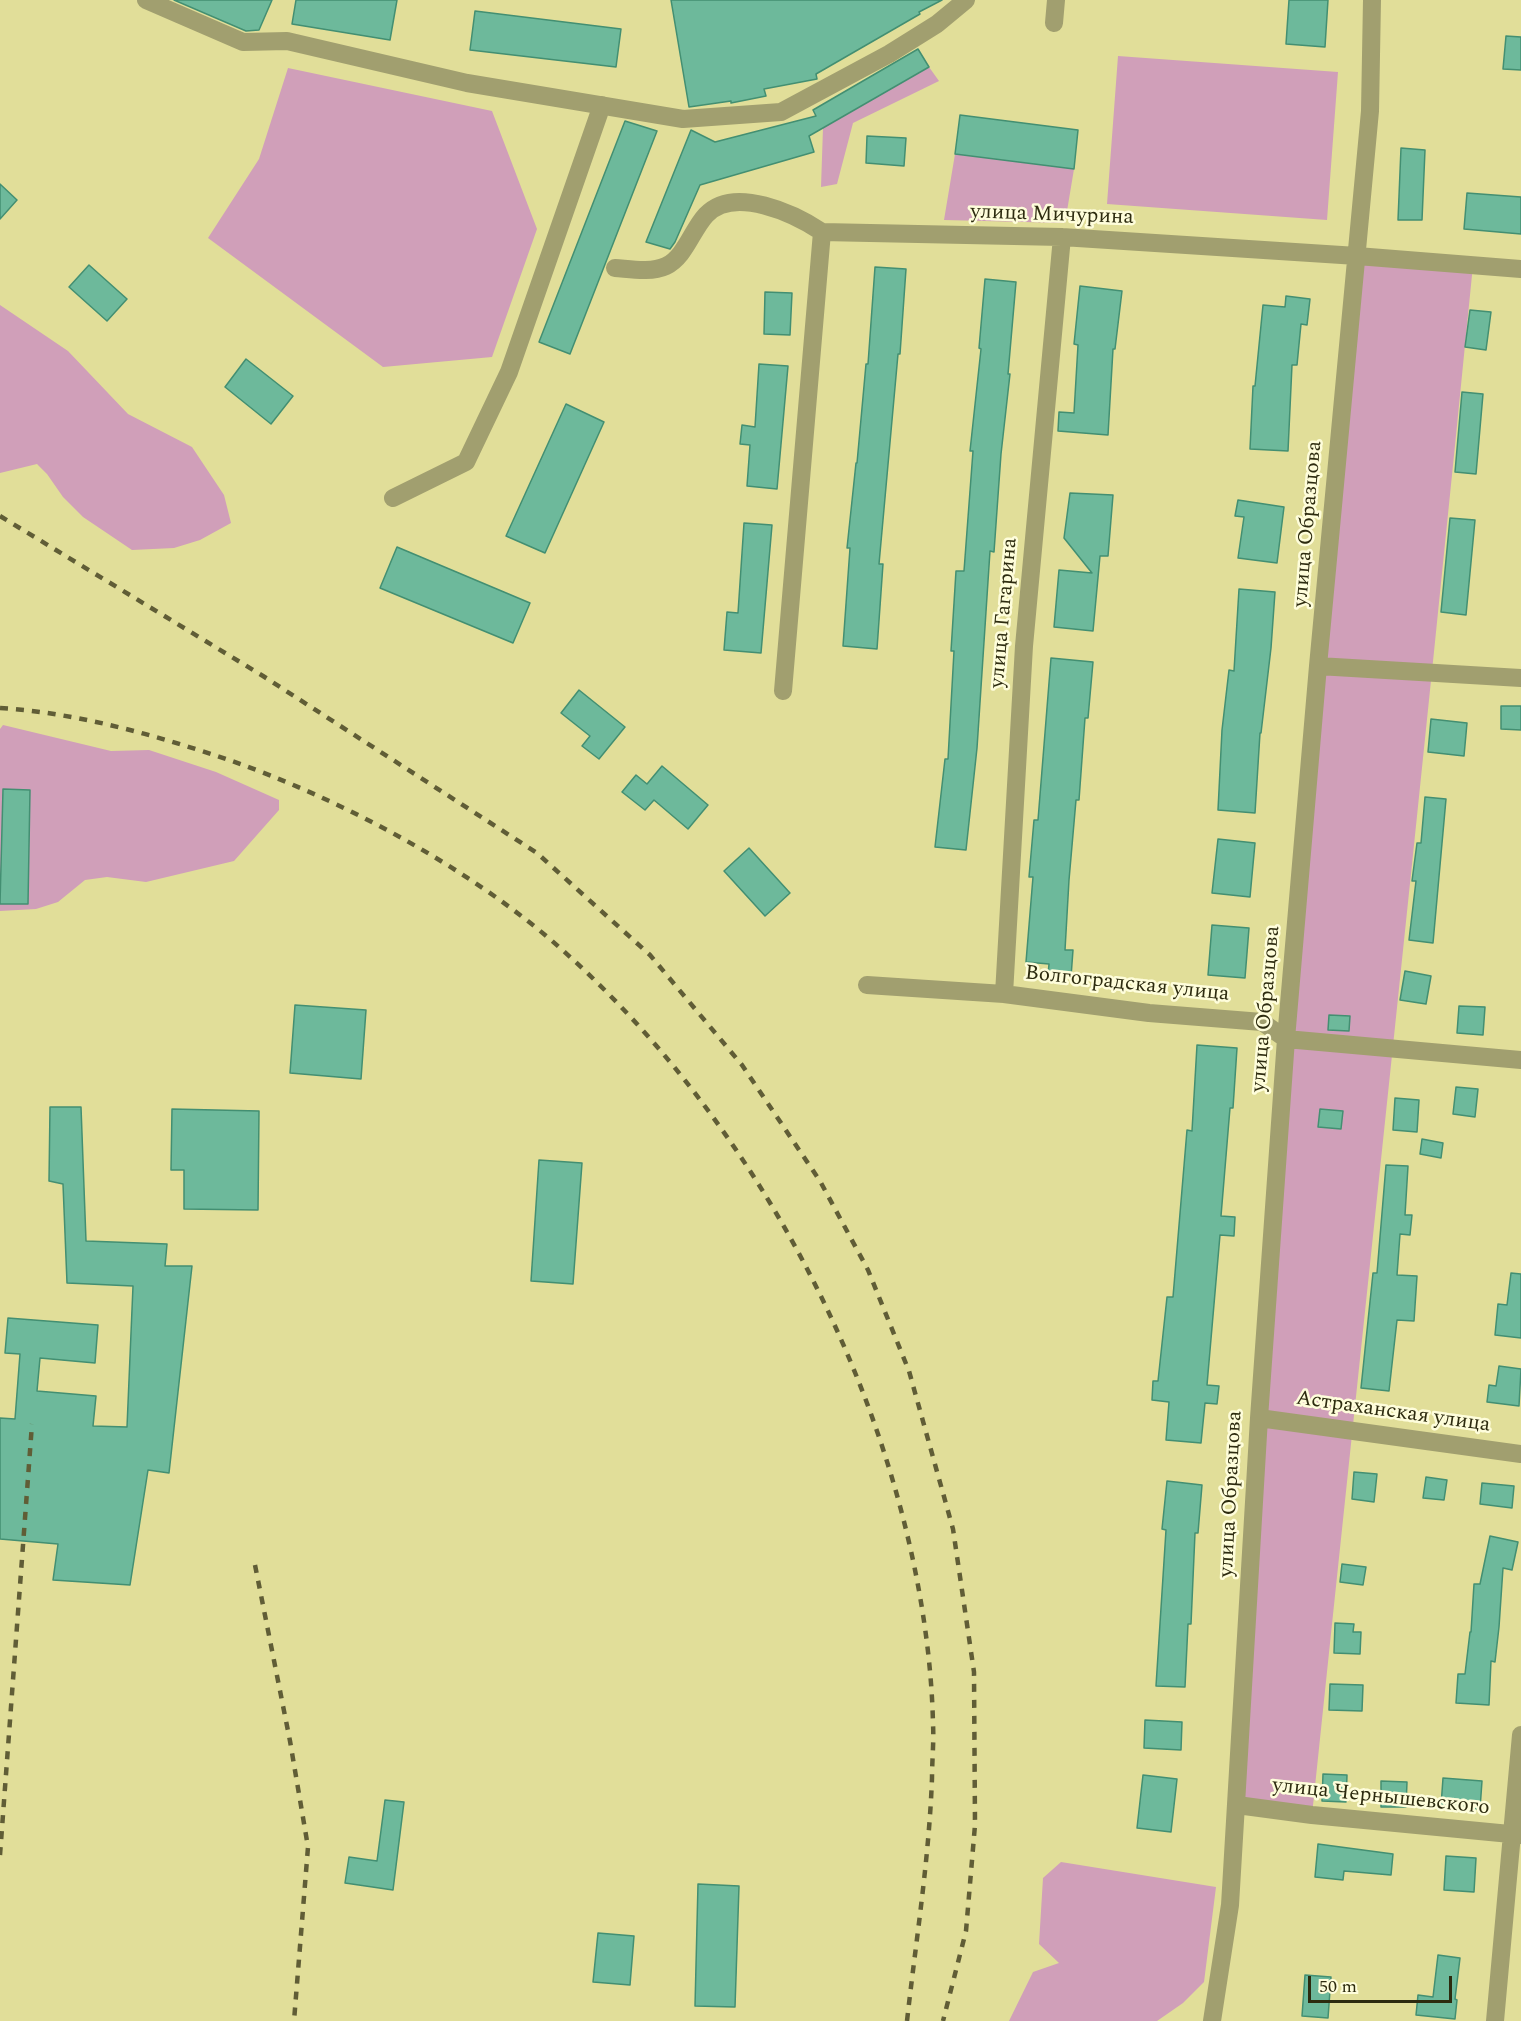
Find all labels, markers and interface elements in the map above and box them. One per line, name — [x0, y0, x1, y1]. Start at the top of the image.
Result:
street label: улица Мичурина — [970, 201, 1134, 231]
street label: улица Образцова — [1289, 440, 1329, 608]
street label: улица Гагарина — [986, 537, 1024, 689]
street label: улица Образцова — [1247, 925, 1287, 1093]
street label: Волгоградская улица — [1024, 962, 1230, 1008]
street label: Астраханская улица — [1294, 1387, 1492, 1439]
street label: улица Образцова — [1215, 1410, 1249, 1578]
street label: улица Чернышевского — [1271, 1774, 1491, 1822]
scale bar — [1311, 1964, 1455, 2002]
text: 50 m — [1319, 1973, 1357, 2000]

